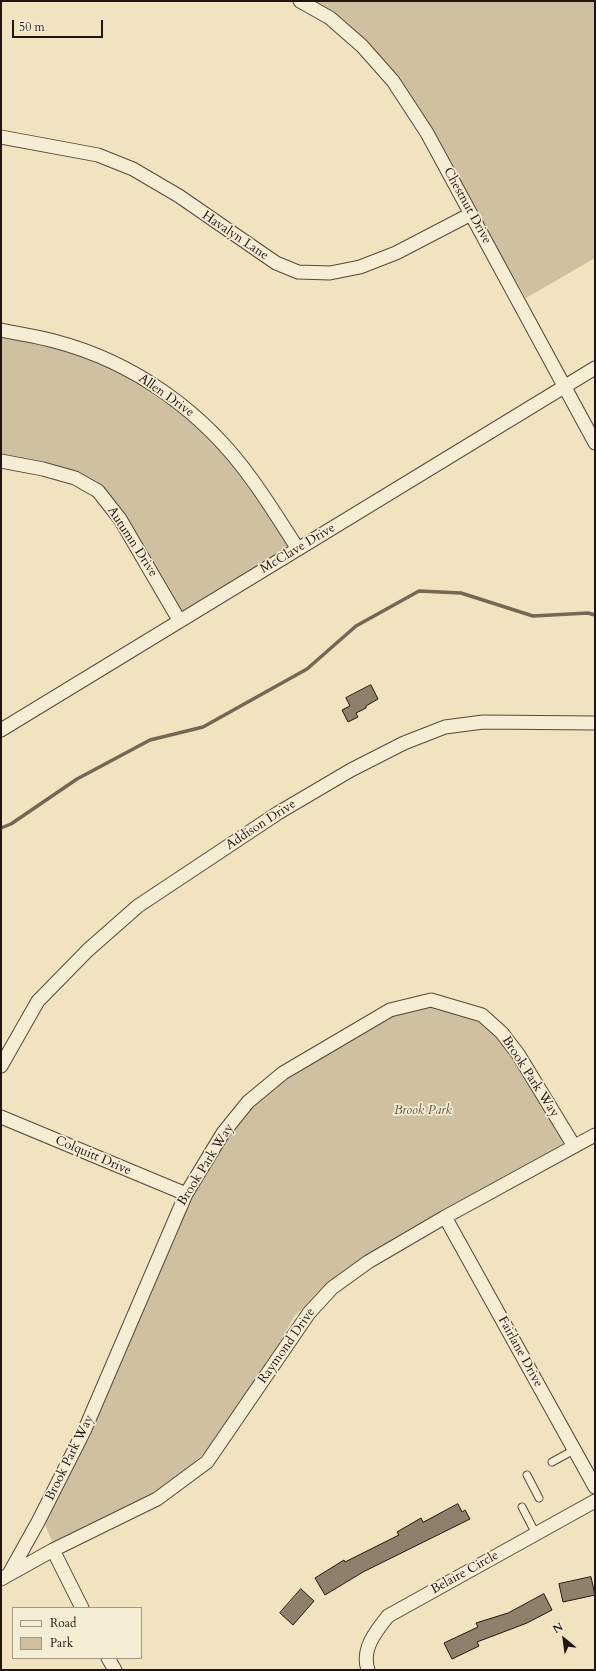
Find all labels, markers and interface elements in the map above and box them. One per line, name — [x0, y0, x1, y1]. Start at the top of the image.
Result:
scale bar — [14, 12, 105, 38]
text: 50 m — [19, 19, 45, 35]
street label: Chestnut Drive — [440, 165, 494, 247]
street label: Havalyn Lane — [199, 208, 271, 264]
street label: Allen Drive — [135, 371, 197, 421]
street label: Autumn Drive — [103, 504, 161, 580]
street label: McClave Drive — [258, 521, 338, 577]
street label: Addison Drive — [223, 797, 299, 853]
street label: Brook Park Way — [498, 1034, 562, 1120]
park label: Brook Park — [394, 1103, 452, 1119]
street label: Brook Park Way — [175, 1121, 237, 1209]
street label: Colquitt Drive — [53, 1133, 133, 1179]
street label: Raymond Drive — [255, 1305, 319, 1387]
street label: Fairlane Drive — [494, 1314, 546, 1390]
street label: Brook Park Way — [43, 1413, 97, 1503]
street label: Belaire Circle — [428, 1548, 502, 1598]
legend — [12, 1607, 142, 1659]
text: Road — [50, 1615, 76, 1631]
north arrow — [544, 1619, 584, 1659]
text: N — [550, 1619, 566, 1637]
text: Park — [50, 1635, 73, 1651]

